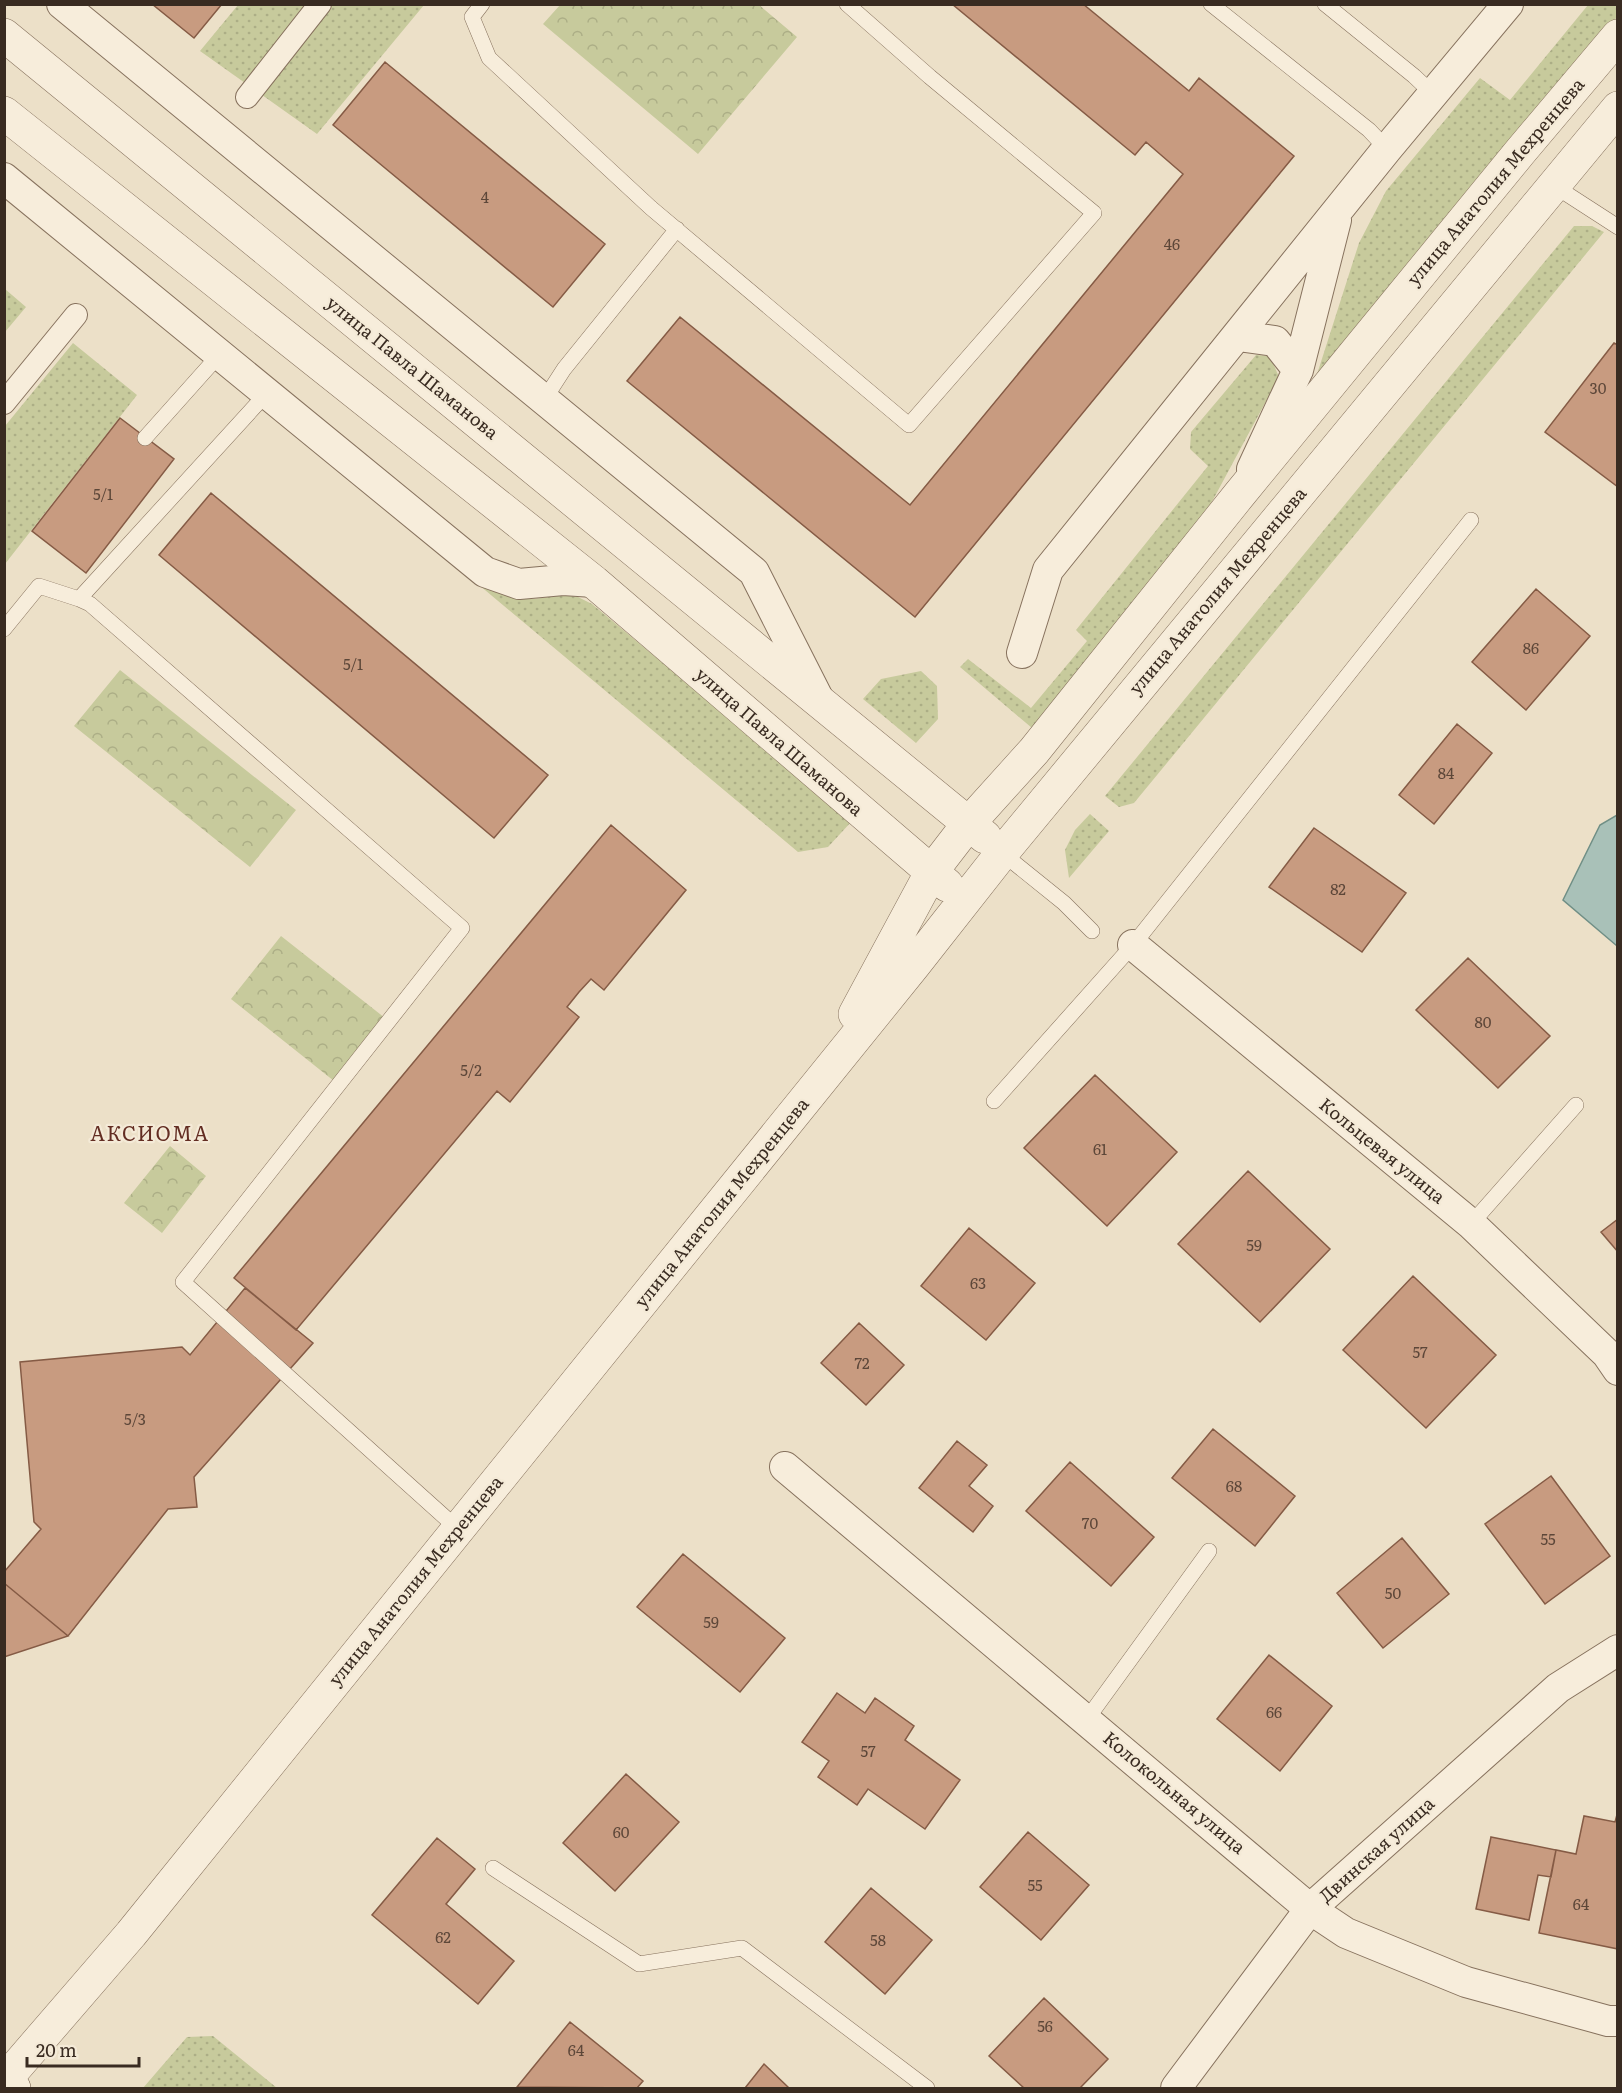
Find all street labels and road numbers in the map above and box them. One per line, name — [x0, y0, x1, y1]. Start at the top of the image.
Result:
street label: улица Анатолия Мехренцева — [1400, 71, 1590, 291]
street label: улица Павла Шаманова — [321, 289, 505, 445]
street label: улица Анатолия Мехренцева — [1122, 480, 1312, 700]
street label: улица Павла Шаманова — [690, 660, 870, 822]
street label: Кольцевая улица — [1314, 1090, 1452, 1209]
street label: улица Анатолия Мехренцева — [627, 1091, 815, 1313]
street label: улица Анатолия Мехренцева — [321, 1469, 509, 1691]
street label: Колокольная улица — [1098, 1724, 1252, 1860]
street label: Двинская улица — [1312, 1790, 1440, 1908]

